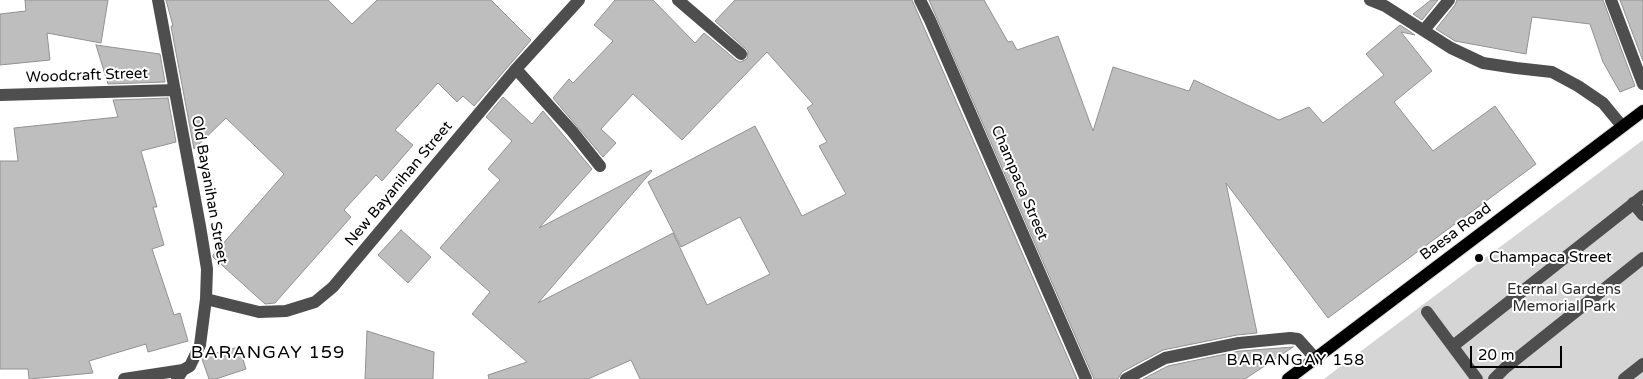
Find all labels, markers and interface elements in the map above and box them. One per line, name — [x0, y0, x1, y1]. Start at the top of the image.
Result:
street label: Woodcraft Street — [26, 65, 148, 87]
street label: Old Bayanihan Street — [187, 114, 231, 266]
street label: New Bayanihan Street — [342, 118, 456, 250]
street label: Champaca Street — [987, 123, 1051, 243]
street label: Baesa Road — [1417, 199, 1495, 265]
place label: Champaca Street — [1489, 249, 1612, 267]
marker: Champaca Street — [1473, 252, 1485, 264]
park label: Eternal Gardens Memorial Park — [1507, 281, 1621, 316]
scale bar — [1473, 336, 1566, 368]
district label: BARANGAY 159 — [189, 342, 347, 364]
text: 20 m — [1478, 346, 1515, 364]
district label: BARANGAY 158 — [1225, 351, 1367, 371]

